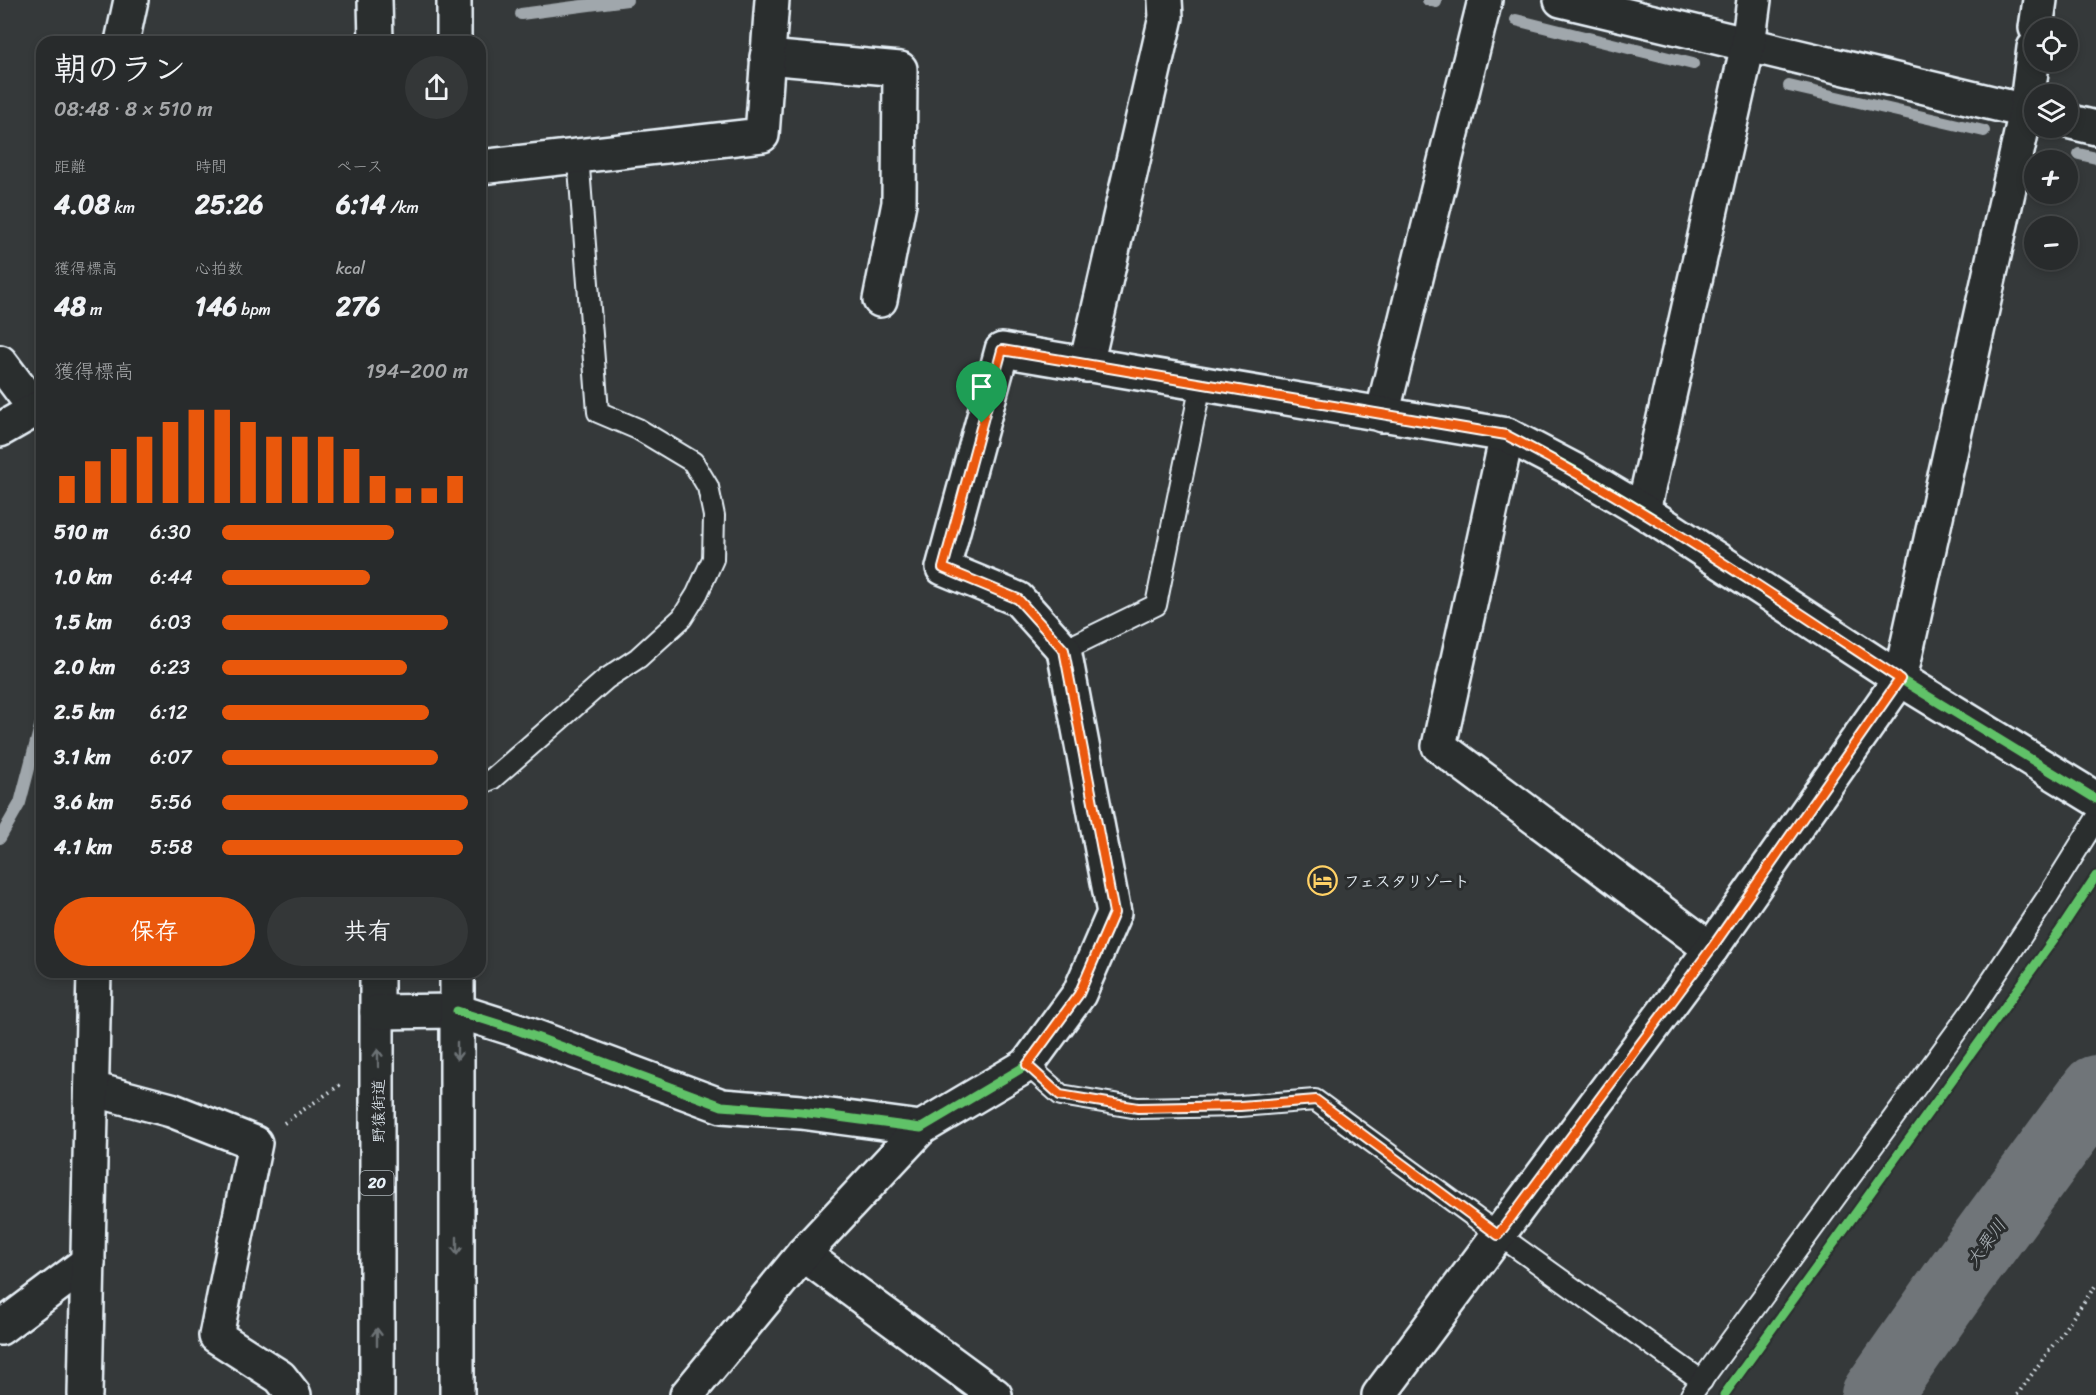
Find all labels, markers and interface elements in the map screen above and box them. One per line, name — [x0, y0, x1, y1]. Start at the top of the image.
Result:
map controls — [2024, 18, 2078, 270]
button: locate — [2024, 18, 2078, 72]
text: 朝のラン — [54, 40, 186, 98]
button: share — [405, 56, 468, 119]
button: layers — [2024, 84, 2078, 138]
text: 08:48 · 8 × 510 m — [54, 92, 213, 127]
button: + — [2024, 150, 2078, 204]
text: 距離 — [54, 152, 86, 181]
text: 時間 — [195, 152, 227, 181]
text: ペース — [336, 152, 383, 181]
text: 4.08 — [54, 181, 110, 227]
text: 25:26 — [195, 181, 264, 227]
text: 6:14 — [336, 181, 386, 227]
text: km — [110, 193, 135, 222]
text: /km — [386, 193, 419, 222]
button: − — [2024, 216, 2078, 270]
text: 獲得標高 — [54, 254, 118, 283]
text: 心拍数 — [195, 254, 243, 283]
text: kcal — [336, 254, 365, 283]
text: 48 — [54, 283, 86, 329]
text: 146 — [195, 283, 237, 329]
text: 276 — [336, 283, 381, 329]
text: m — [86, 295, 102, 324]
text: bpm — [237, 295, 271, 324]
text: 獲得標高 — [54, 354, 134, 389]
text: 194–200 m — [366, 354, 468, 389]
pin — [956, 361, 1007, 423]
icon: arrive — [965, 370, 998, 403]
text: 510 m — [54, 515, 108, 550]
text: 6:30 — [150, 515, 191, 550]
text: 1.0 km — [54, 560, 112, 595]
text: 6:44 — [150, 560, 192, 595]
text: 1.5 km — [54, 605, 112, 640]
text: 6:03 — [150, 605, 191, 640]
text: 2.0 km — [54, 650, 115, 685]
text: 6:23 — [150, 650, 190, 685]
text: 2.5 km — [54, 695, 115, 730]
text: 6:12 — [150, 695, 188, 730]
text: 3.1 km — [54, 740, 111, 775]
text: 6:07 — [150, 740, 191, 775]
text: 3.6 km — [54, 785, 114, 820]
text: 5:56 — [150, 785, 192, 820]
text: 4.1 km — [54, 830, 112, 865]
text: 5:58 — [150, 830, 193, 865]
hotel icon: フェスタリゾート — [1307, 865, 1339, 897]
place label: フェスタリゾート — [1344, 867, 1470, 896]
button: 保存 — [54, 897, 255, 966]
button: 共有 — [267, 897, 468, 966]
one-way arrow — [451, 1041, 463, 1061]
one-way arrow — [372, 1048, 383, 1068]
street label: 野猿街道 — [364, 1079, 393, 1143]
road number: 20 — [360, 1171, 394, 1195]
water label: 大栗川 — [1957, 1212, 2015, 1274]
one-way arrow — [451, 1236, 463, 1256]
one-way arrow — [371, 1327, 383, 1347]

